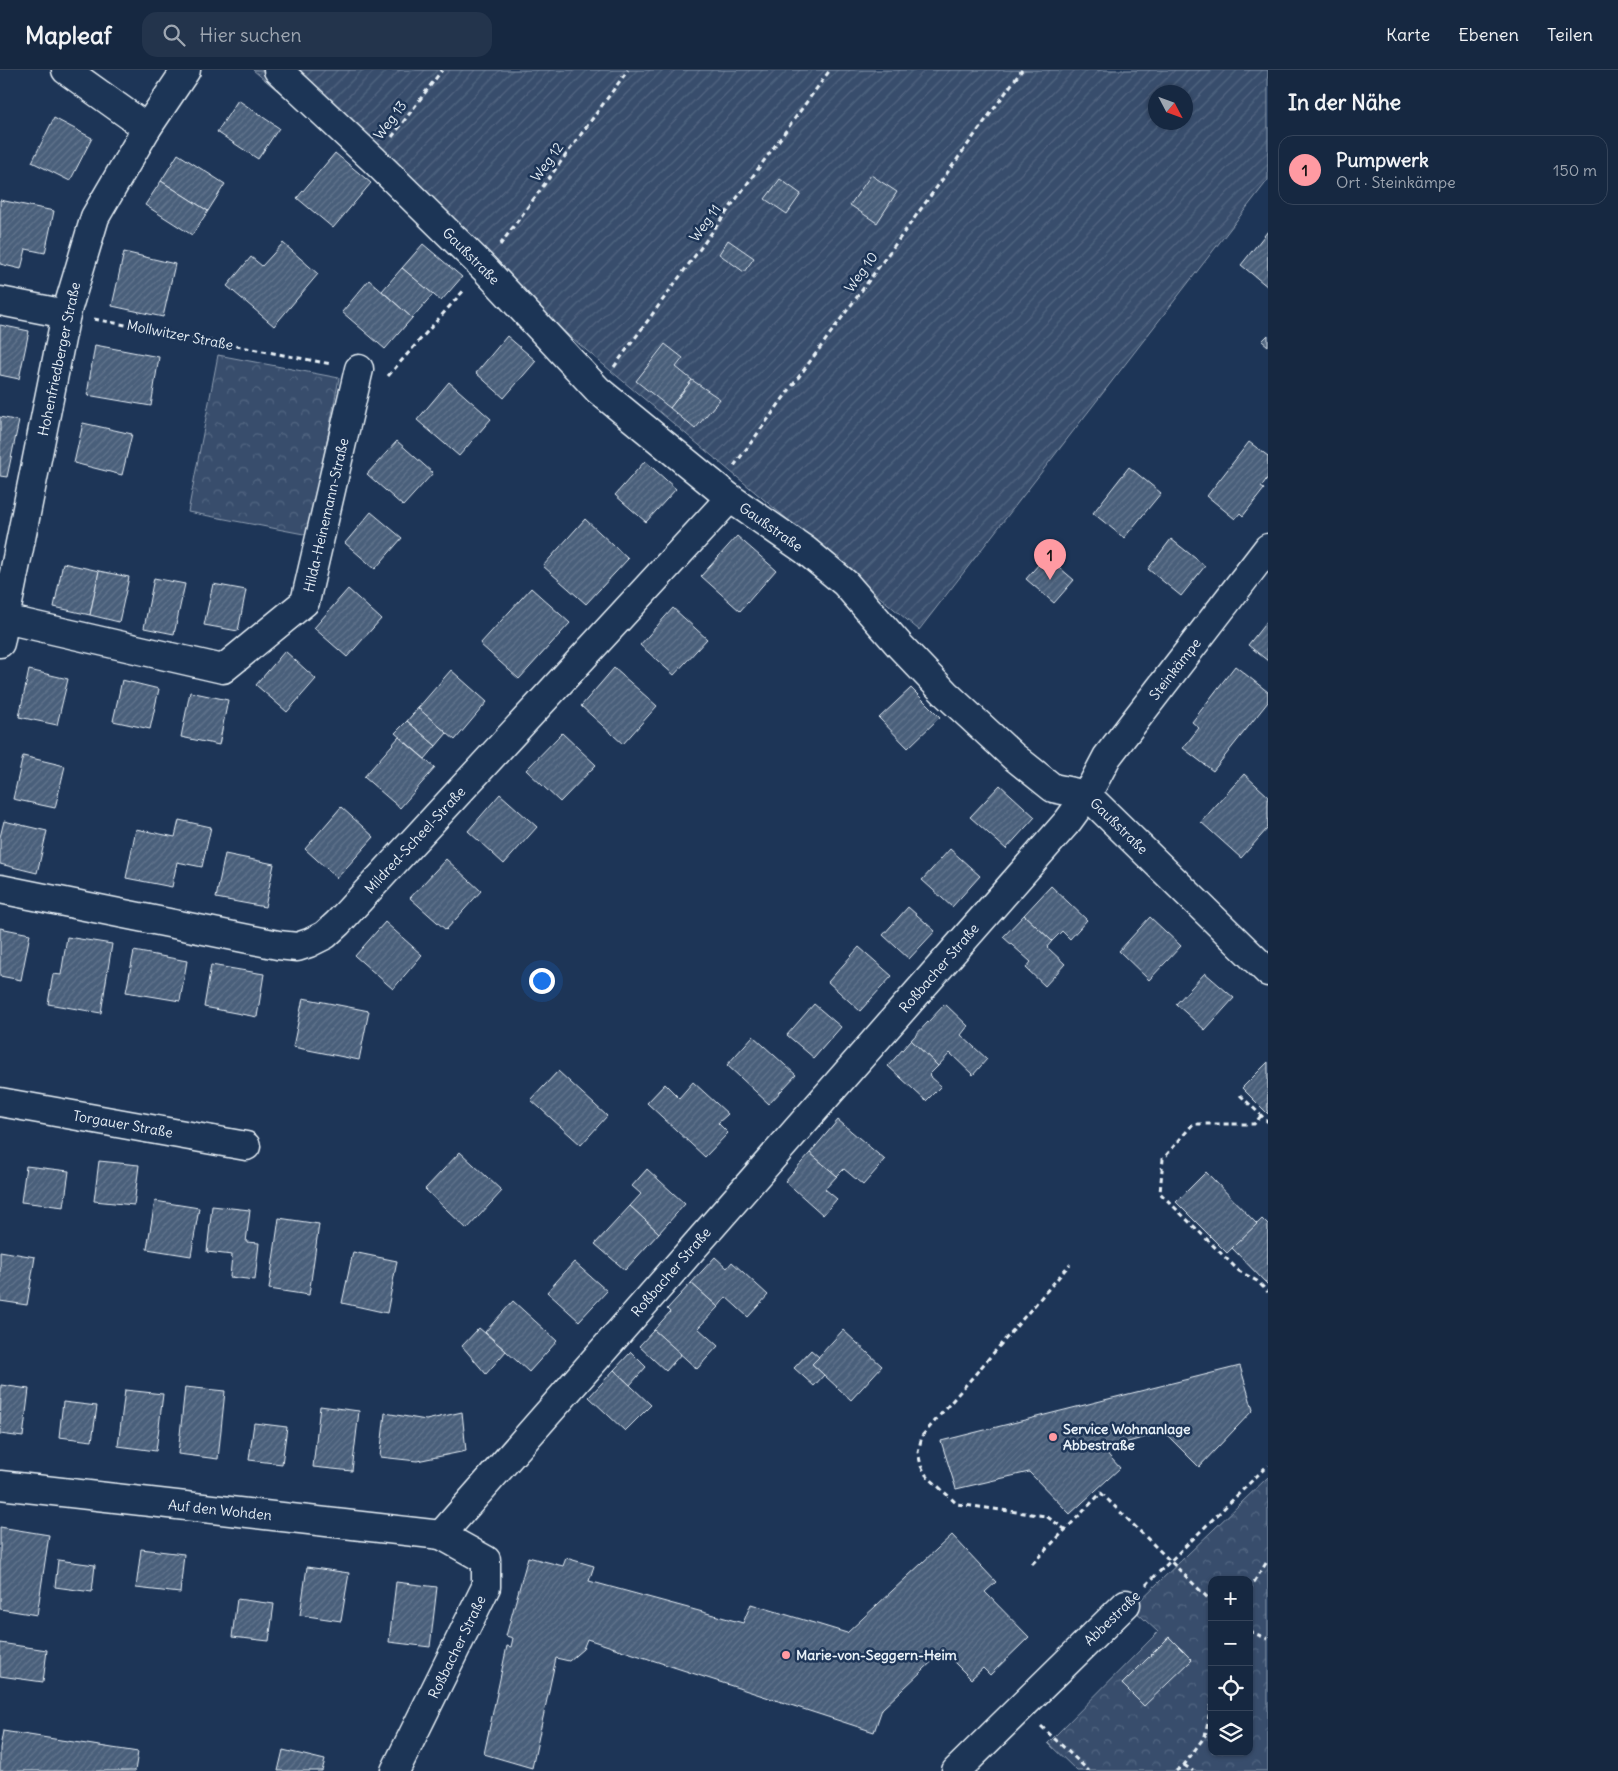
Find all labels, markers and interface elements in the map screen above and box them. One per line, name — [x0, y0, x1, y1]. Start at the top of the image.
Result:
search box — [142, 12, 492, 57]
text: Mapleaf — [25, 20, 112, 50]
icon: search — [160, 21, 188, 49]
text: Hier suchen — [200, 23, 301, 47]
text: Karte — [1386, 23, 1430, 46]
text: Ebenen — [1458, 23, 1519, 46]
text: Teilen — [1547, 23, 1593, 46]
north arrow — [1148, 85, 1193, 130]
text: In der Nähe — [1288, 89, 1401, 116]
street label: Weg 13 — [369, 97, 411, 143]
street label: Weg 12 — [527, 139, 567, 185]
text: Pumpwerk — [1336, 148, 1429, 172]
text: 1 — [1302, 160, 1308, 180]
text: 150 m — [1553, 160, 1597, 180]
text: Ort · Steinkämpe — [1336, 172, 1456, 192]
street label: Weg 11 — [685, 201, 725, 245]
street label: Gaußstraße — [439, 224, 503, 288]
street label: Weg 10 — [840, 248, 882, 296]
street label: Hohenfriedberger Straße — [34, 280, 84, 438]
street label: Mollwitzer Straße — [125, 316, 235, 354]
street label: Hilda-Heinemann-Straße — [300, 436, 352, 594]
street label: Gaußstraße — [736, 499, 806, 555]
pin: 1 — [1034, 539, 1066, 580]
street label: Steinkämpe — [1145, 634, 1205, 704]
street label: Mildred-Scheel-Straße — [361, 783, 469, 897]
street label: Gaußstraße — [1086, 794, 1152, 858]
street label: Roßbacher Straße — [895, 920, 983, 1016]
your location — [529, 968, 555, 994]
street label: Torgauer Straße — [72, 1106, 174, 1142]
street label: Roßbacher Straße — [627, 1224, 715, 1320]
place label: Service Wohnanlage Abbestraße — [1063, 1420, 1191, 1454]
marker: Service Wohnanlage Abbestraße — [1047, 1431, 1059, 1443]
street label: Auf den Wohden — [167, 1496, 273, 1524]
map controls — [1208, 1576, 1253, 1756]
button: + — [1208, 1576, 1253, 1621]
street label: Abbestraße — [1080, 1587, 1144, 1649]
street label: Roßbacher Straße — [424, 1592, 490, 1702]
button: − — [1208, 1621, 1253, 1666]
place label: Marie-von-Seggern-Heim — [796, 1646, 958, 1664]
marker: Marie-von-Seggern-Heim — [780, 1649, 792, 1661]
button: locate — [1208, 1666, 1253, 1711]
button: layers — [1208, 1711, 1253, 1756]

